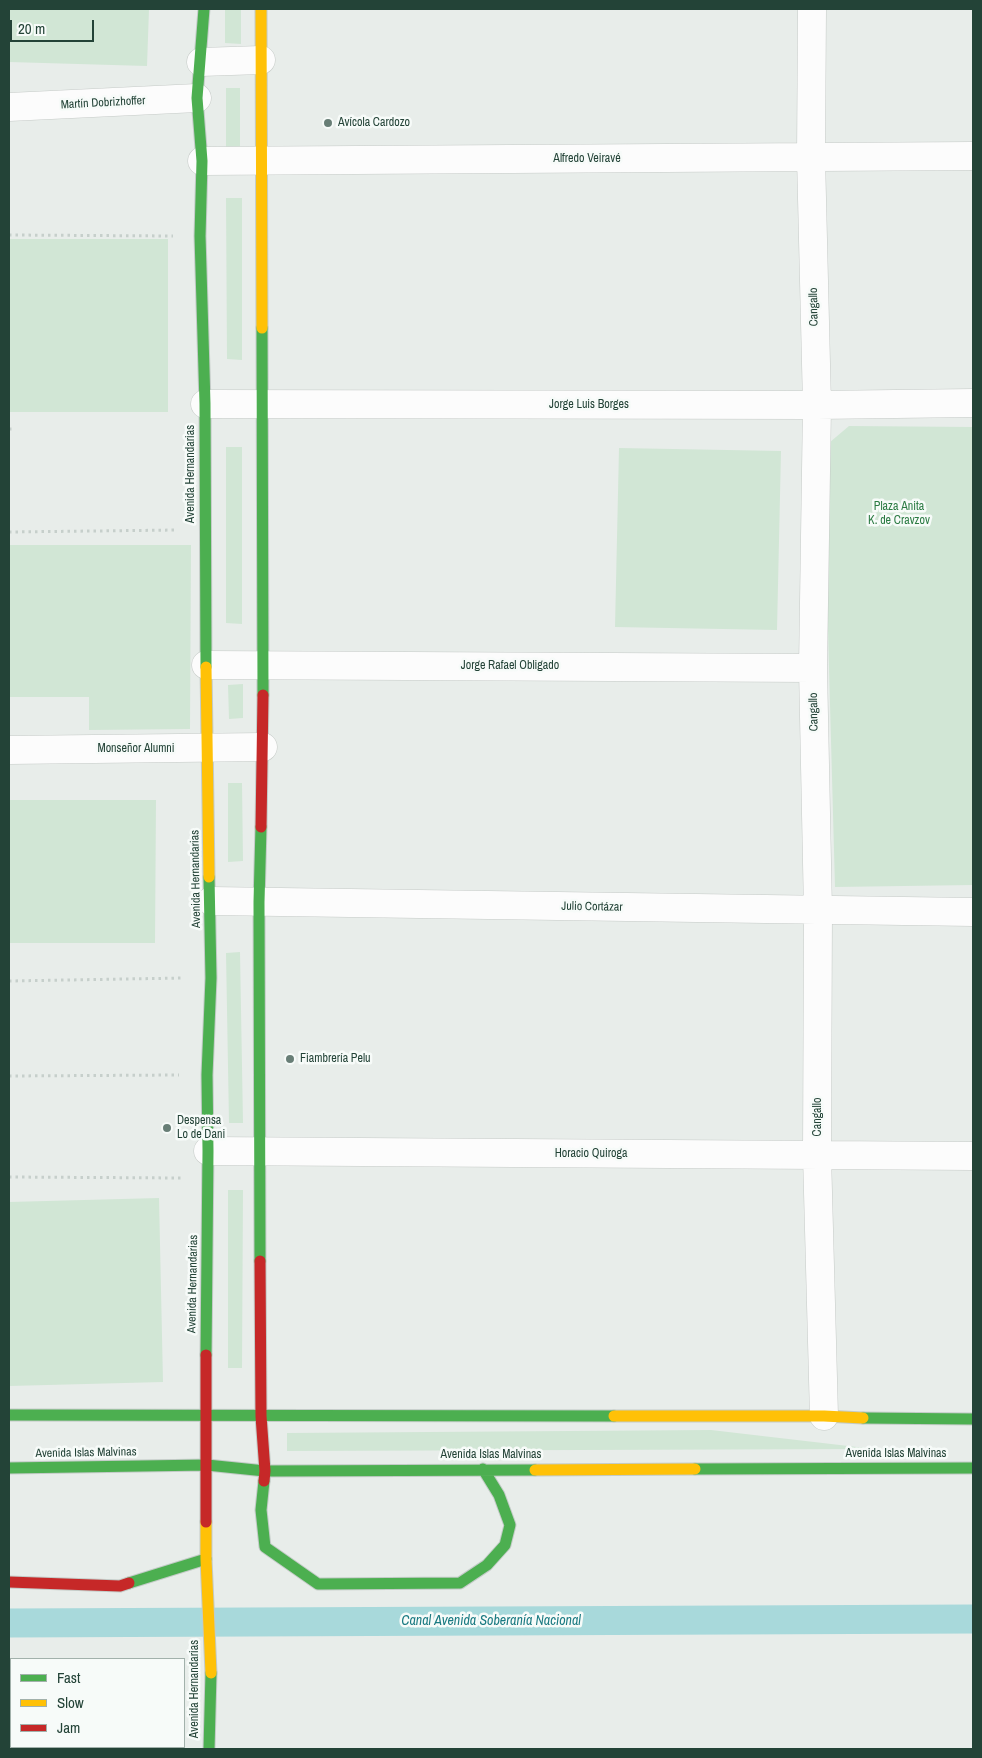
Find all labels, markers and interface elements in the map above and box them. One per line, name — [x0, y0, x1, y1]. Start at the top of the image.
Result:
scale bar — [12, 10, 96, 42]
text: 20 m — [18, 18, 45, 39]
street label: Martín Dobrizhoffer — [60, 94, 146, 112]
place label: Avícola Cardozo — [338, 116, 410, 130]
marker: Avícola Cardozo — [322, 117, 334, 129]
street label: Alfredo Veiravé — [553, 152, 621, 166]
street label: Cangallo — [806, 287, 822, 327]
street label: Jorge Luis Borges — [549, 398, 629, 412]
street label: Avenida Hernandarias — [184, 425, 198, 523]
park label: Plaza Anita K. de Cravzov — [868, 500, 930, 528]
street label: Jorge Rafael Obligado — [461, 659, 559, 673]
street label: Cangallo — [806, 692, 822, 732]
street label: Monseñor Alumni — [97, 742, 175, 756]
street label: Avenida Hernandarias — [188, 830, 204, 928]
street label: Julio Cortázar — [561, 899, 623, 915]
place label: Fiambrería Pelu — [300, 1052, 371, 1066]
marker: Fiambrería Pelu — [284, 1053, 296, 1065]
street label: Cangallo — [811, 1098, 825, 1136]
place label: Despensa Lo de Dani — [177, 1114, 225, 1142]
marker: Despensa Lo de Dani — [161, 1122, 173, 1134]
street label: Horacio Quiroga — [555, 1147, 627, 1161]
street label: Avenida Hernandarias — [185, 1235, 201, 1333]
street label: Avenida Islas Malvinas — [35, 1445, 137, 1461]
street label: Avenida Islas Malvinas — [845, 1447, 947, 1461]
street label: Avenida Islas Malvinas — [440, 1448, 542, 1462]
water label: Canal Avenida Soberanía Nacional — [401, 1613, 581, 1629]
street label: Avenida Hernandarias — [188, 1640, 202, 1738]
legend — [10, 1658, 185, 1748]
text: Fast — [57, 1667, 80, 1688]
text: Slow — [57, 1692, 84, 1713]
text: Jam — [57, 1717, 80, 1738]

